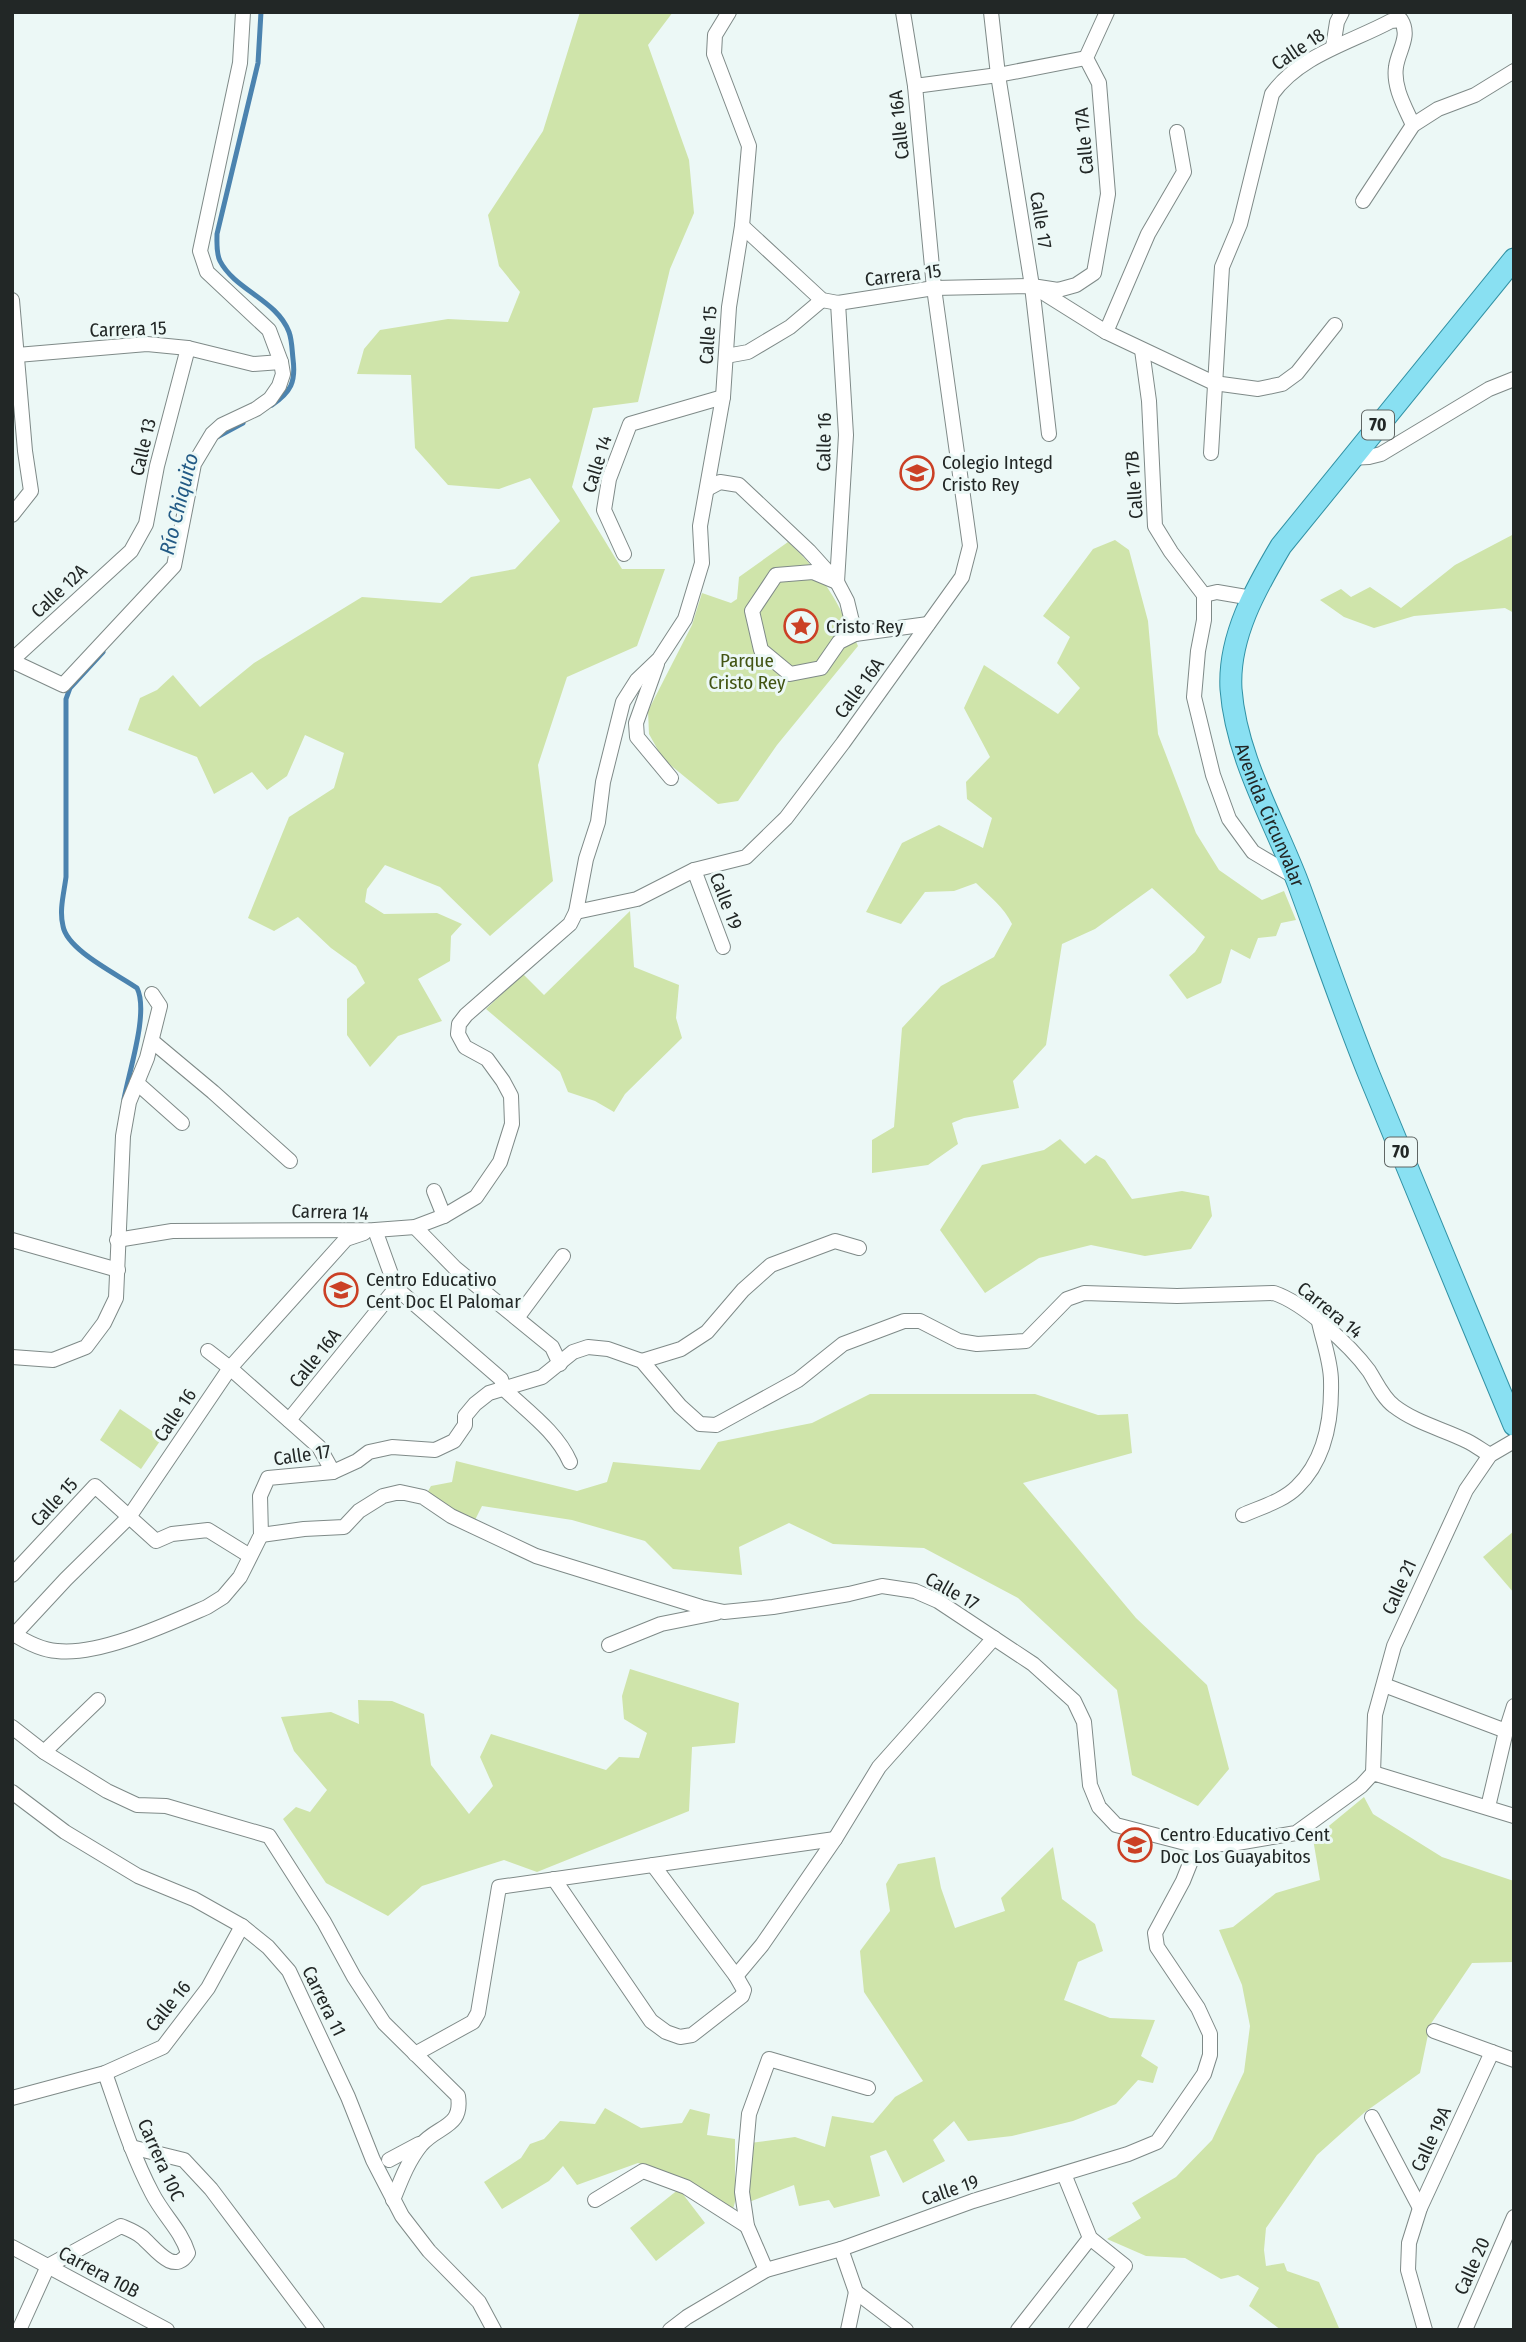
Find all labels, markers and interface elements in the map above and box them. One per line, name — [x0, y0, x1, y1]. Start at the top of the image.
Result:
street label: Calle 18 — [1267, 23, 1329, 75]
street label: Calle 16A — [884, 89, 914, 161]
street label: Calle 17A — [1070, 107, 1098, 175]
street label: Calle 17 — [1025, 190, 1057, 250]
street label: Carrera 15 — [863, 259, 943, 291]
street label: Calle 15 — [694, 305, 722, 365]
street label: Carrera 15 — [89, 316, 167, 342]
road number: 70 — [1362, 410, 1394, 440]
street label: Calle 16 — [812, 412, 836, 472]
street label: Calle 13 — [125, 416, 161, 478]
street label: Calle 14 — [577, 432, 617, 496]
street label: Calle 17B — [1120, 450, 1148, 520]
water label: Río Chiquito — [154, 451, 204, 557]
place label: Colegio Integd Cristo Rey — [942, 451, 1053, 496]
school or university icon: Colegio Integd Cristo Rey — [898, 454, 936, 492]
street label: Calle 12A — [26, 559, 92, 623]
place icon: Cristo Rey — [782, 607, 820, 645]
place label: Cristo Rey — [826, 615, 904, 638]
park label: Parque Cristo Rey — [708, 649, 786, 694]
street label: Calle 16A — [829, 653, 889, 723]
street label: Avenida Circunvalar — [1231, 740, 1310, 890]
street label: Calle 19 — [705, 869, 747, 933]
road number: 70 — [1385, 1138, 1417, 1167]
street label: Carrera 14 — [291, 1199, 369, 1225]
place label: Centro Educativo Cent Doc El Palomar — [366, 1268, 521, 1313]
school or university icon: Centro Educativo Cent Doc El Palomar — [322, 1271, 360, 1309]
street label: Carrera 14 — [1293, 1277, 1367, 1343]
street label: Calle 16A — [284, 1324, 346, 1392]
street label: Calle 16 — [149, 1384, 201, 1446]
street label: Calle 17 — [272, 1440, 332, 1470]
street label: Calle 15 — [26, 1473, 82, 1531]
street label: Calle 21 — [1377, 1556, 1421, 1618]
street label: Calle 17 — [921, 1567, 983, 1615]
place label: Centro Educativo Cent Doc Los Guayabitos — [1160, 1823, 1331, 1868]
school or university icon: Centro Educativo Cent Doc Los Guayabitos — [1116, 1826, 1154, 1864]
street label: Carrera 11 — [297, 1962, 351, 2040]
street label: Calle 16 — [140, 1976, 196, 2036]
street label: Calle 19A — [1406, 2103, 1456, 2175]
street label: Carrera 10C — [133, 2115, 189, 2205]
street label: Calle 19 — [918, 2170, 982, 2210]
street label: Calle 20 — [1449, 2234, 1495, 2298]
street label: Carrera 10B — [55, 2241, 143, 2303]

